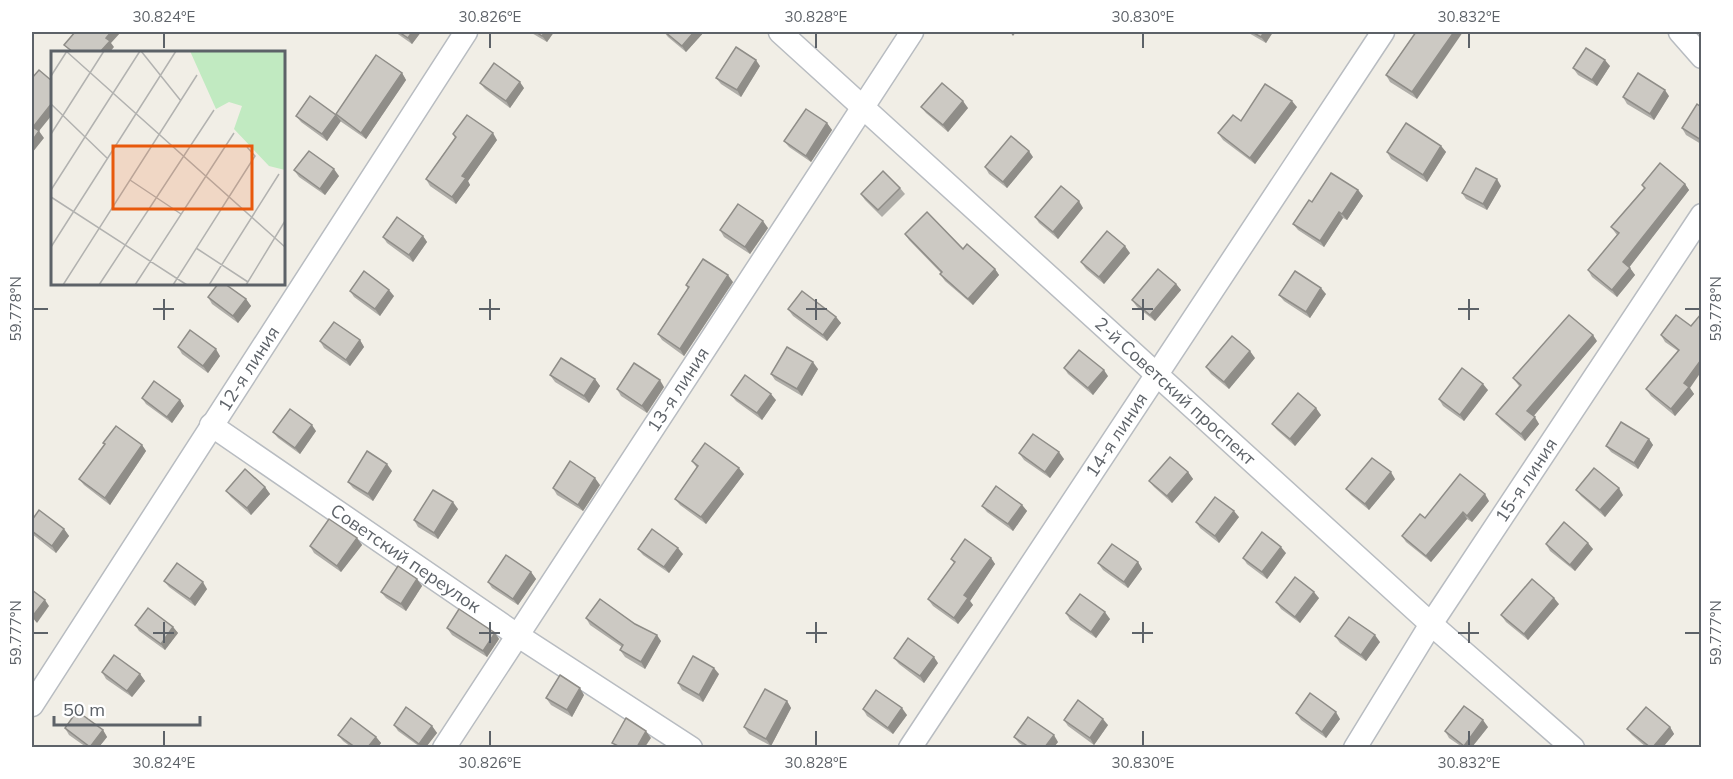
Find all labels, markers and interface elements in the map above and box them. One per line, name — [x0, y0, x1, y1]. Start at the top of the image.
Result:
text: 30.824°E — [133, 7, 196, 26]
text: 30.826°E — [459, 7, 522, 26]
text: 30.828°E — [785, 7, 848, 26]
text: 30.830°E — [1112, 7, 1175, 26]
text: 30.832°E — [1438, 7, 1501, 26]
inset map — [51, 51, 285, 285]
text: 59.778°N — [6, 276, 25, 342]
text: 59.778°N — [1706, 276, 1725, 342]
street label: 2-й Советский проспект — [1090, 312, 1261, 470]
street label: 12-я линия — [213, 322, 284, 415]
street label: 13-я линия — [642, 343, 714, 436]
street label: 14-я линия — [1080, 388, 1153, 481]
street label: 15-я линия — [1490, 433, 1562, 526]
street label: Советский переулок — [326, 499, 486, 618]
text: 59.777°N — [6, 600, 25, 666]
text: 59.777°N — [1706, 600, 1725, 666]
scale bar — [54, 689, 200, 727]
text: 50 m — [63, 698, 105, 721]
text: 30.824°E — [133, 753, 196, 772]
text: 30.826°E — [459, 753, 522, 772]
text: 30.828°E — [785, 753, 848, 772]
text: 30.830°E — [1112, 753, 1175, 772]
text: 30.832°E — [1438, 753, 1501, 772]

